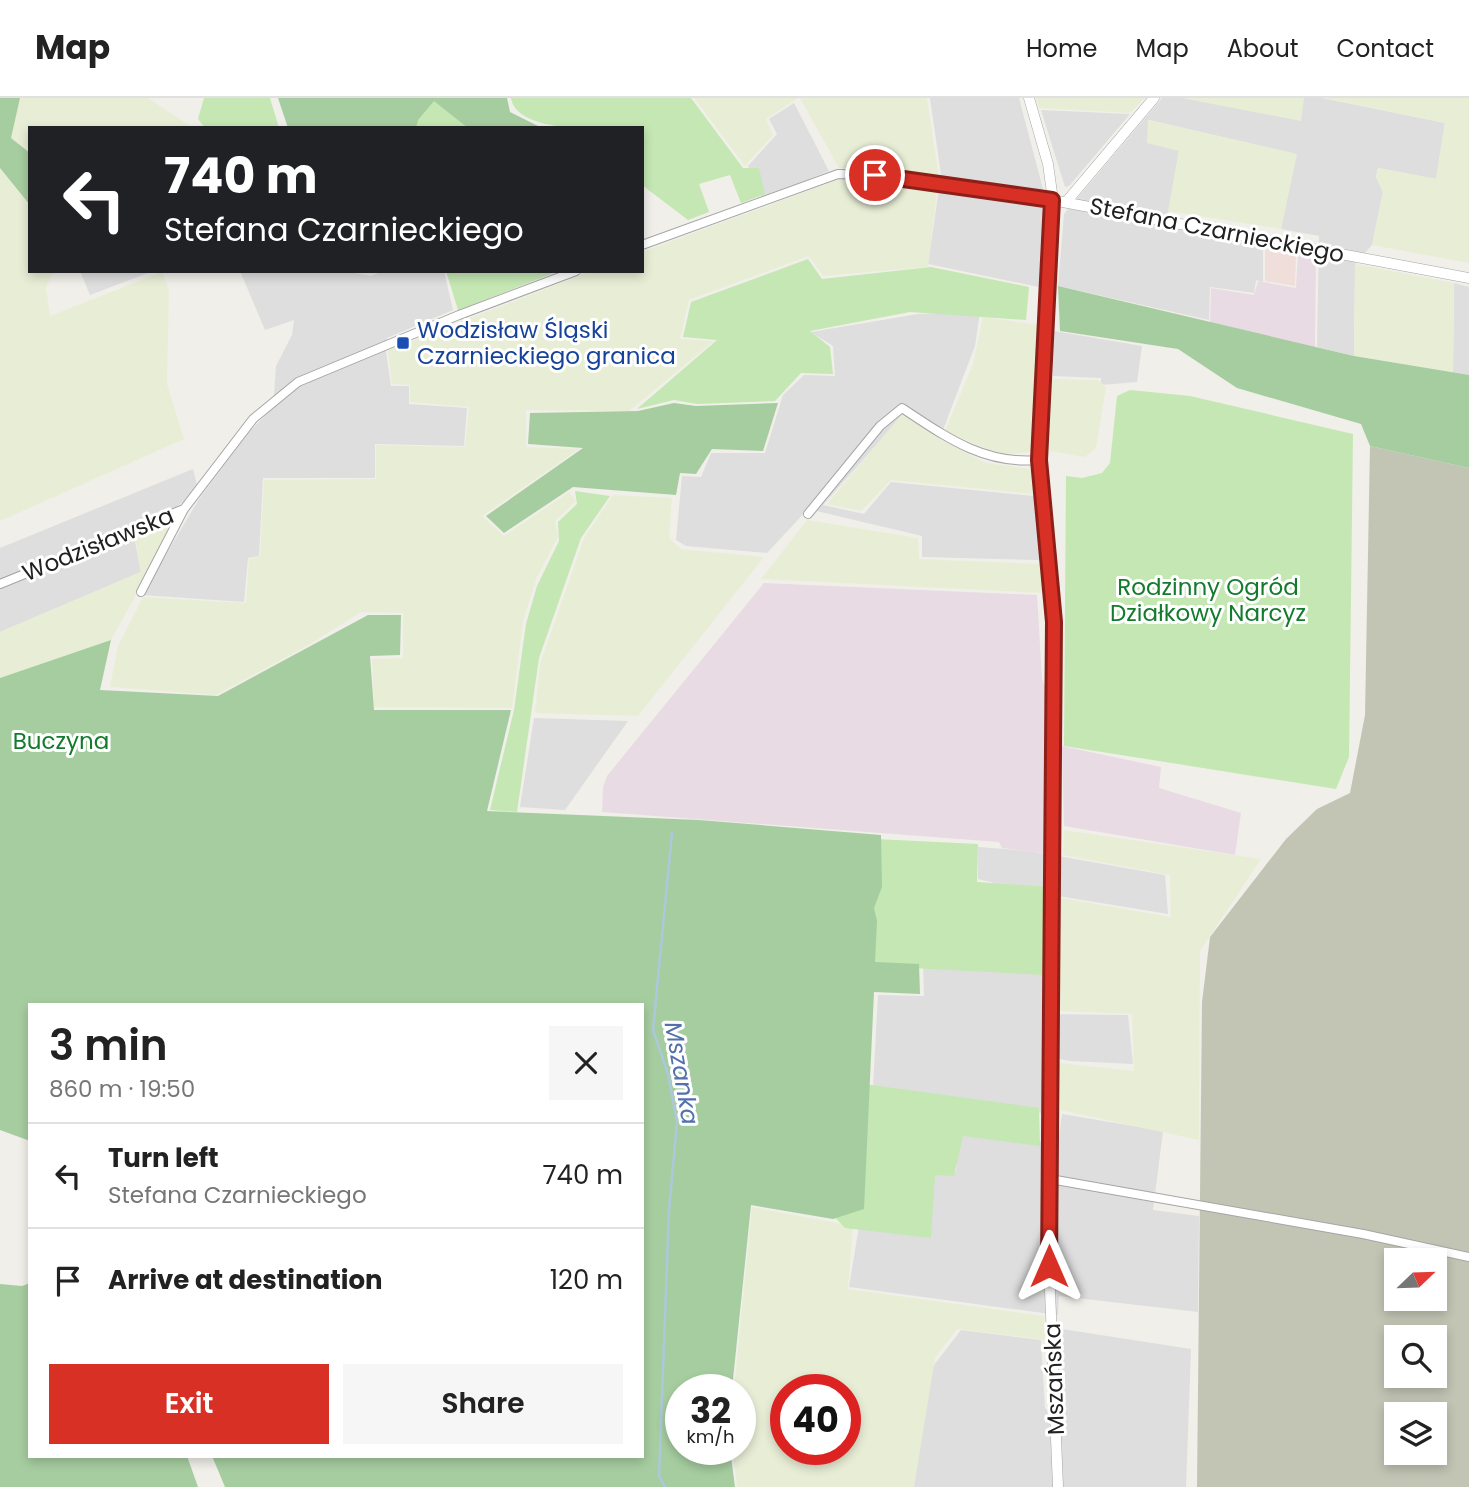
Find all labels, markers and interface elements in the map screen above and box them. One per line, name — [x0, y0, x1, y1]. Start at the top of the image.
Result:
text: Map — [35, 24, 110, 71]
text: Home — [1026, 32, 1098, 65]
text: Map — [1136, 32, 1189, 65]
text: About — [1227, 32, 1298, 65]
text: Contact — [1336, 32, 1434, 65]
text: 740 m — [164, 142, 318, 210]
pin — [845, 145, 905, 205]
icon: left — [49, 154, 140, 245]
icon: arrive — [856, 156, 894, 194]
street label: Stefana Czarnieckiego — [1087, 190, 1347, 270]
text: Stefana Czarnieckiego — [164, 207, 524, 252]
place label: Wodzisław Śląski Czarnieckiego granica — [417, 314, 676, 372]
marker: Wodzisław Śląski Czarnieckiego granica — [395, 335, 411, 351]
street label: Wodzisławska — [18, 499, 178, 589]
park label: Rodzinny Ogród Działkowy Narcyz — [1110, 571, 1306, 629]
park label: Buczyna — [13, 725, 109, 757]
text: 3 min — [49, 1016, 168, 1075]
water label: Mszanka — [657, 1019, 707, 1127]
button: close — [549, 1026, 623, 1100]
text: 860 m · 19:50 — [49, 1073, 195, 1105]
text: Turn left — [108, 1140, 219, 1176]
icon: left — [49, 1157, 87, 1195]
text: 740 m — [542, 1157, 623, 1193]
text: Stefana Czarnieckiego — [108, 1179, 367, 1211]
position arrow — [1012, 1229, 1086, 1303]
north arrow — [1384, 1248, 1447, 1311]
map controls — [1384, 1248, 1447, 1465]
icon: arrive — [49, 1262, 87, 1300]
text: Arrive at destination — [108, 1262, 383, 1298]
text: 120 m — [550, 1262, 623, 1298]
street label: Mszańska — [1036, 1322, 1072, 1436]
button: search — [1384, 1325, 1447, 1388]
button: Exit — [49, 1364, 329, 1444]
button: Share — [343, 1364, 623, 1444]
speed limit sign: 40 — [770, 1374, 861, 1465]
text: 32 — [690, 1386, 731, 1435]
button: layers — [1384, 1402, 1447, 1465]
text: km/h — [687, 1424, 734, 1449]

